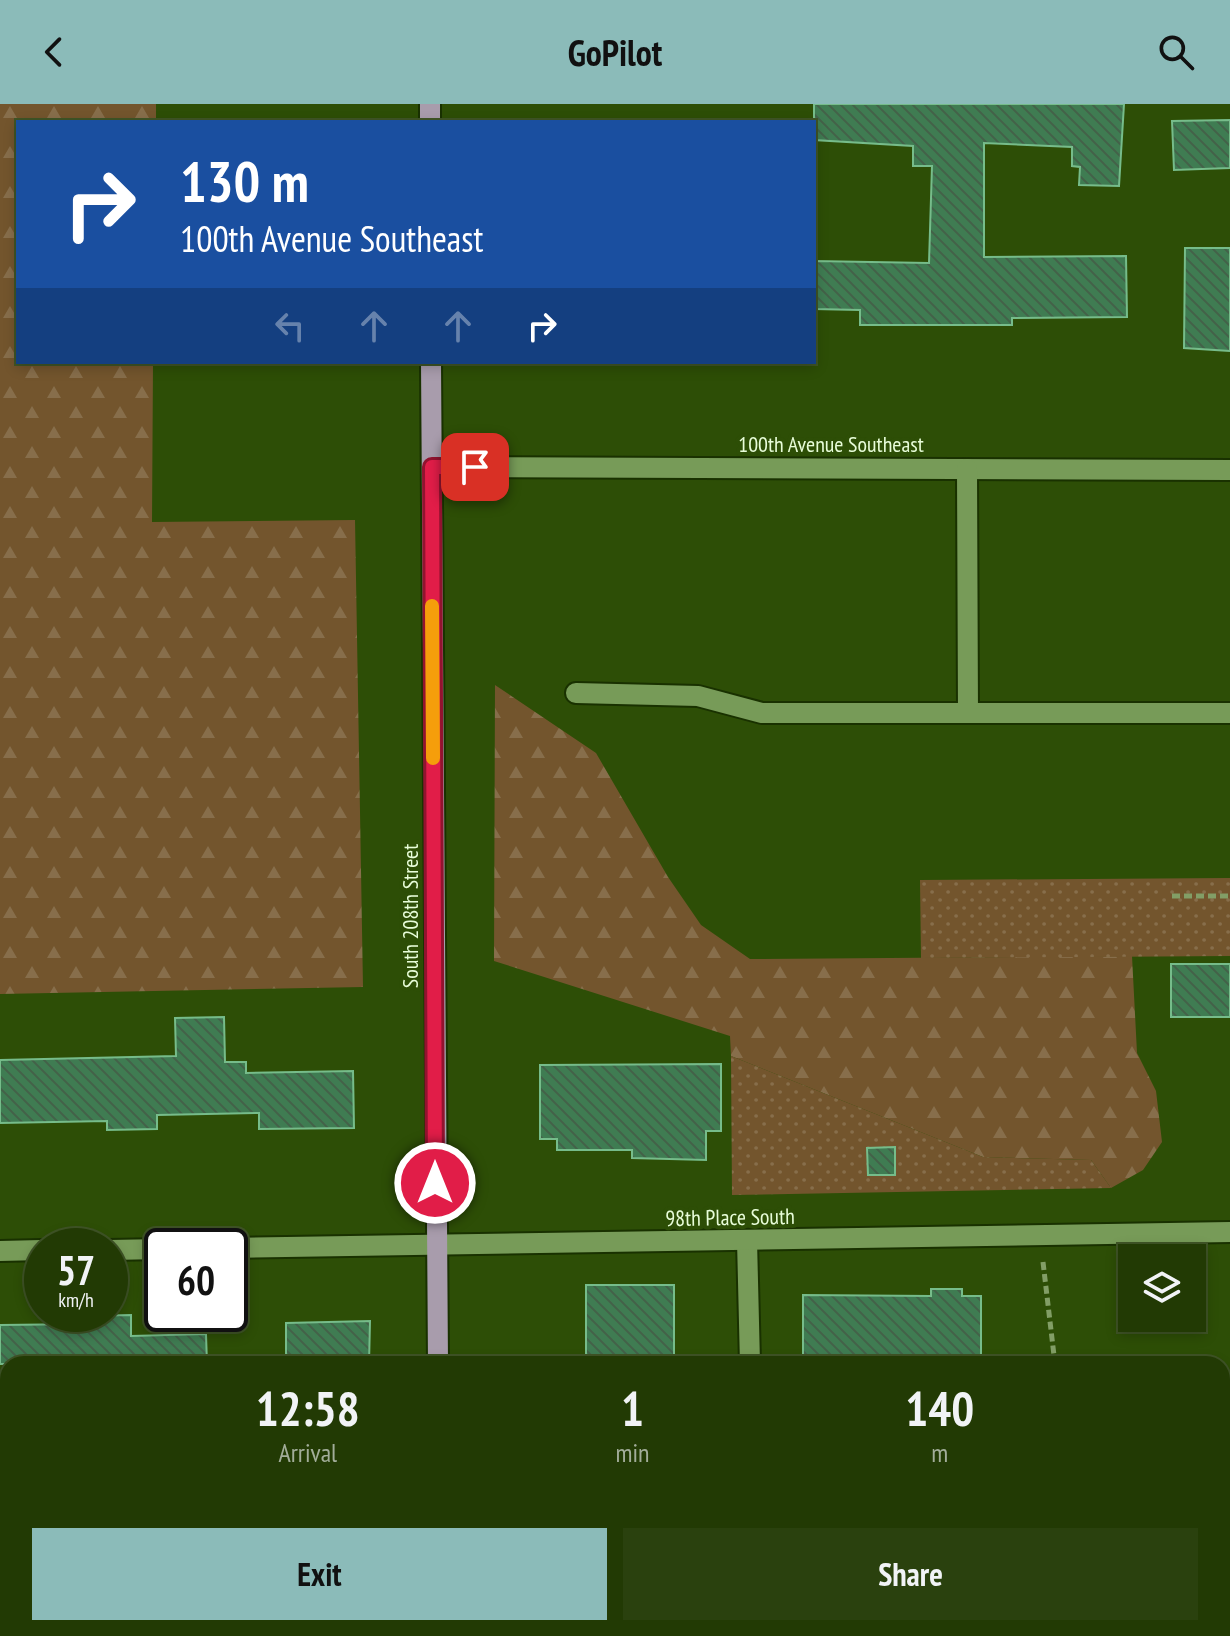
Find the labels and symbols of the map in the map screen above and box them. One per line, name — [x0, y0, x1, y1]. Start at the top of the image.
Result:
street label: 100th Avenue Southeast — [738, 430, 924, 458]
pin — [441, 433, 509, 501]
street label: South 208th Street — [396, 844, 424, 988]
position arrow — [393, 1141, 477, 1225]
street label: 98th Place South — [665, 1202, 795, 1232]
speed limit sign: 60 — [144, 1228, 248, 1332]

